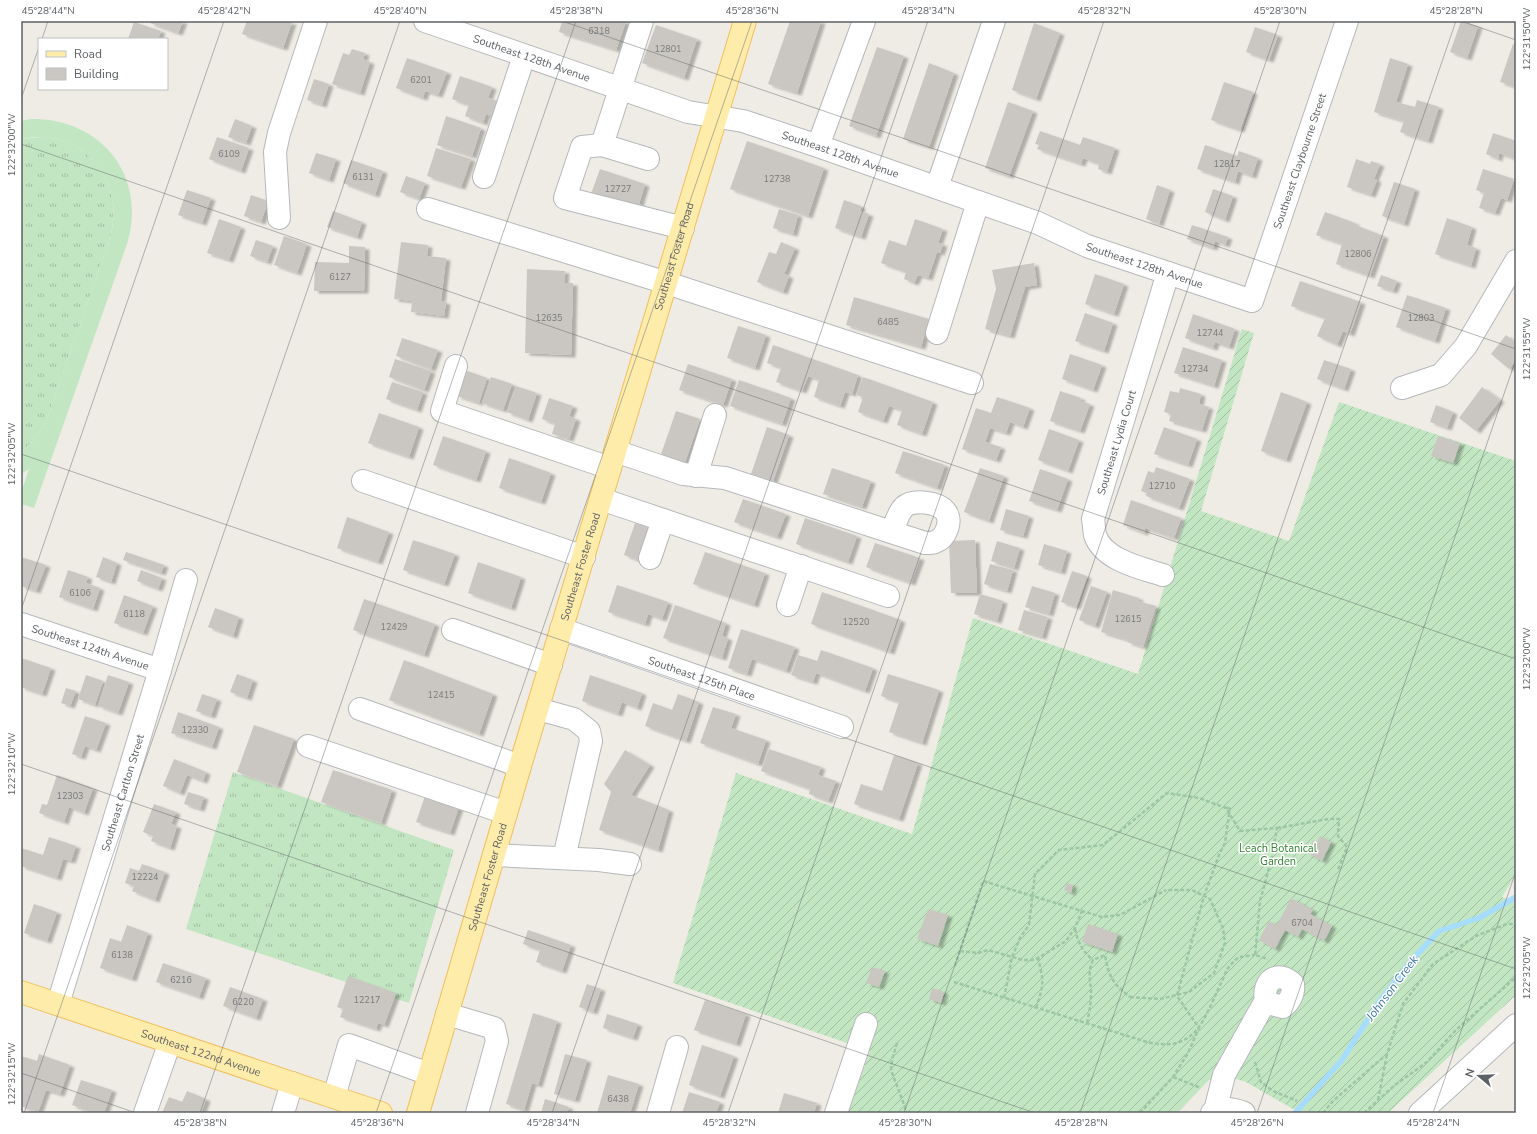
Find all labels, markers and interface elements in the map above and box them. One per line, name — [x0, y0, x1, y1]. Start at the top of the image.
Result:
text: 45°28'44"N — [21, 4, 75, 18]
text: 45°28'42"N — [197, 4, 251, 18]
text: 45°28'40"N — [373, 4, 427, 18]
text: 45°28'38"N — [549, 4, 603, 18]
text: 45°28'36"N — [725, 4, 779, 18]
text: 45°28'34"N — [901, 4, 955, 18]
text: 45°28'32"N — [1077, 4, 1131, 18]
text: 45°28'30"N — [1253, 4, 1307, 18]
text: 45°28'28"N — [1429, 4, 1483, 18]
text: 122°31'50"W — [1520, 8, 1534, 70]
house number: 6318 — [588, 25, 610, 37]
street label: Southeast 128th Avenue — [471, 31, 592, 86]
legend — [38, 38, 168, 90]
house number: 12801 — [654, 43, 682, 55]
text: Road — [74, 46, 102, 62]
text: Building — [74, 66, 119, 82]
house number: 6201 — [410, 74, 432, 86]
street label: Southeast Claybourne Street — [1270, 91, 1330, 231]
text: 122°32'00"W — [5, 114, 19, 176]
street label: Southeast 128th Avenue — [780, 127, 901, 182]
house number: 6109 — [218, 148, 240, 160]
house number: 12817 — [1213, 158, 1241, 170]
house number: 6131 — [352, 171, 374, 183]
house number: 12738 — [763, 173, 791, 185]
house number: 12727 — [604, 183, 632, 195]
street label: Southeast Foster Road — [651, 201, 698, 312]
street label: Southeast 128th Avenue — [1084, 239, 1205, 292]
house number: 12806 — [1344, 248, 1372, 260]
house number: 6127 — [329, 271, 351, 283]
house number: 12635 — [535, 312, 563, 324]
house number: 12803 — [1407, 312, 1435, 324]
house number: 6485 — [877, 316, 899, 328]
text: 122°31'55"W — [1520, 318, 1534, 380]
house number: 12744 — [1196, 327, 1224, 339]
house number: 12734 — [1181, 363, 1209, 375]
street label: Southeast Lydia Court — [1094, 388, 1140, 497]
text: 122°32'05"W — [5, 423, 19, 485]
house number: 12710 — [1148, 480, 1176, 492]
street label: Southeast Foster Road — [557, 511, 604, 623]
house number: 6106 — [69, 587, 91, 599]
house number: 6118 — [123, 608, 145, 620]
house number: 12615 — [1114, 613, 1142, 625]
house number: 12520 — [842, 616, 870, 628]
street label: Southeast 124th Avenue — [29, 621, 151, 674]
house number: 12429 — [380, 621, 408, 633]
text: 122°32'00"W — [1520, 628, 1534, 690]
street label: Southeast 125th Place — [646, 653, 757, 704]
house number: 12415 — [427, 689, 455, 701]
house number: 12330 — [181, 724, 209, 736]
street label: Southeast Carlton Street — [98, 732, 148, 853]
text: 122°32'10"W — [5, 733, 19, 795]
house number: 12303 — [56, 790, 84, 802]
street label: Southeast Foster Road — [465, 821, 511, 933]
park label: Leach Botanical Garden — [1239, 841, 1318, 869]
house number: 12224 — [131, 871, 159, 883]
house number: 6704 — [1291, 917, 1313, 929]
text: 122°32'05"W — [1520, 937, 1534, 999]
house number: 6138 — [111, 949, 133, 961]
water label: Johnson Creek — [1362, 951, 1422, 1025]
house number: 6216 — [170, 974, 192, 986]
house number: 12217 — [353, 994, 381, 1006]
house number: 6220 — [232, 996, 254, 1008]
street label: Southeast 122nd Avenue — [139, 1026, 263, 1080]
text: 122°32'15"W — [5, 1043, 19, 1105]
north arrow — [1459, 1056, 1499, 1096]
text: N — [1462, 1067, 1478, 1079]
house number: 6438 — [607, 1093, 629, 1105]
text: 45°28'38"N — [173, 1116, 227, 1130]
text: 45°28'36"N — [350, 1116, 404, 1130]
text: 45°28'34"N — [526, 1116, 580, 1130]
text: 45°28'32"N — [702, 1116, 756, 1130]
text: 45°28'30"N — [878, 1116, 932, 1130]
text: 45°28'28"N — [1054, 1116, 1108, 1130]
text: 45°28'26"N — [1230, 1116, 1284, 1130]
text: 45°28'24"N — [1406, 1116, 1460, 1130]

